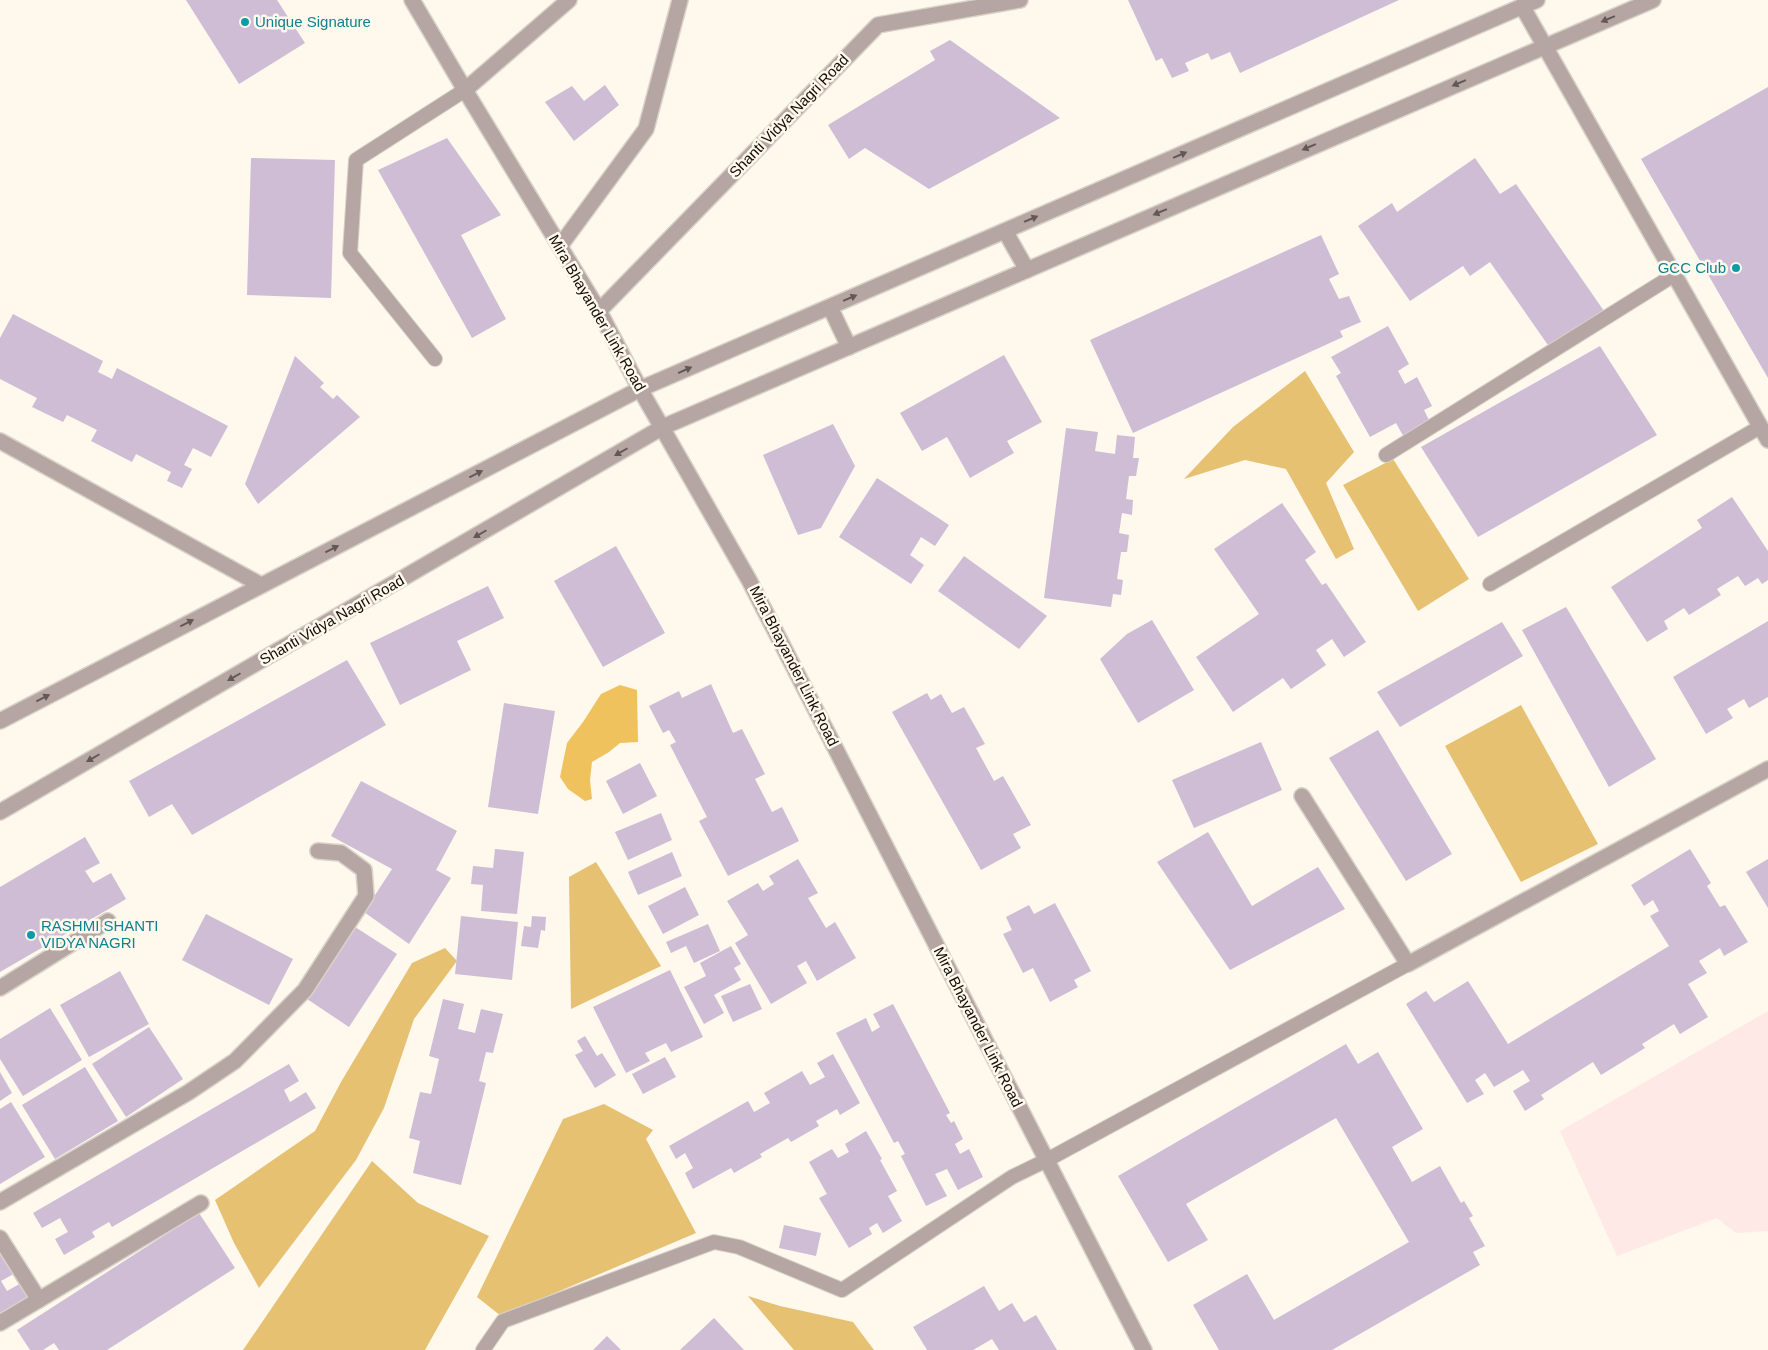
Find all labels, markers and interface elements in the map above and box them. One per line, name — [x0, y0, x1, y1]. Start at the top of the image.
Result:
place label: Unique Signature — [255, 13, 371, 30]
one-way arrow — [1601, 15, 1615, 23]
marker: Unique Signature — [239, 16, 251, 28]
street label: Shanti Vidya Nagri Road — [726, 51, 852, 181]
one-way arrow — [1452, 79, 1466, 87]
one-way arrow — [1302, 144, 1317, 152]
one-way arrow — [1173, 150, 1187, 158]
one-way arrow — [1153, 209, 1167, 217]
one-way arrow — [1024, 215, 1038, 223]
street label: Mira Bhayander Link Road — [546, 232, 649, 394]
place label: GCC Club — [1658, 259, 1726, 276]
marker: GCC Club — [1730, 262, 1742, 274]
one-way arrow — [843, 294, 857, 302]
one-way arrow — [678, 365, 692, 373]
one-way arrow — [613, 448, 628, 456]
one-way arrow — [469, 470, 483, 478]
one-way arrow — [474, 529, 487, 538]
one-way arrow — [324, 545, 339, 553]
street label: Shanti Vidya Nagri Road — [256, 571, 407, 668]
street label: Mira Bhayander Link Road — [747, 583, 842, 749]
one-way arrow — [181, 619, 194, 628]
one-way arrow — [227, 672, 240, 681]
one-way arrow — [36, 694, 50, 702]
one-way arrow — [86, 754, 101, 762]
place label: RASHMI SHANTI VIDYA NAGRI — [41, 917, 159, 951]
marker: RASHMI SHANTI VIDYA NAGRI — [25, 929, 37, 941]
street label: Mira Bhayander Link Road — [931, 944, 1026, 1110]

